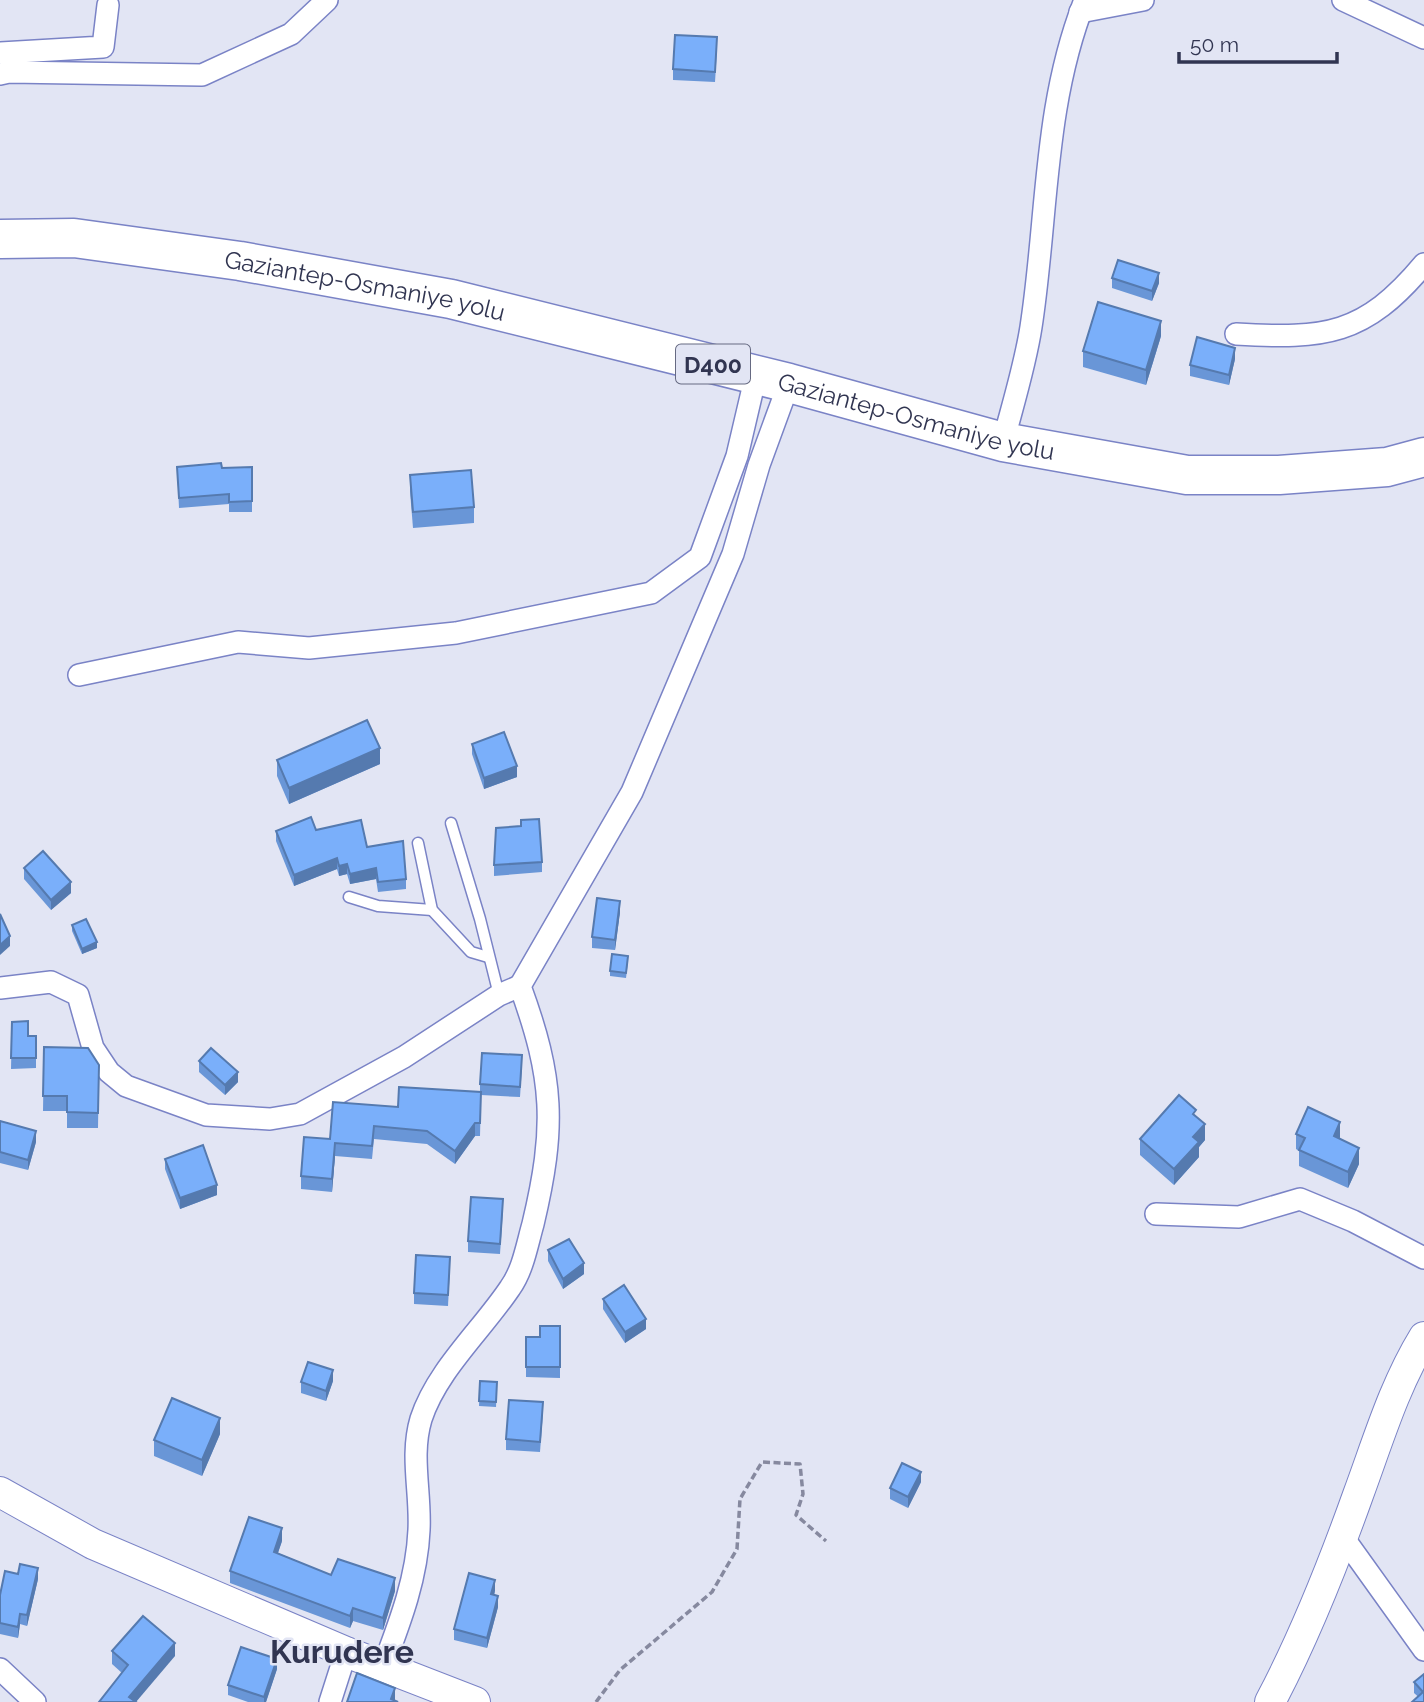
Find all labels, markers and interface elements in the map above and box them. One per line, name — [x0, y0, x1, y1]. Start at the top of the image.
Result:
scale bar — [1179, 21, 1336, 65]
text: 50 m — [1190, 32, 1239, 57]
street label: Gaziantep-Osmaniye yolu — [223, 245, 508, 326]
road number: D400 — [676, 344, 750, 384]
street label: Gaziantep-Osmaniye yolu — [775, 366, 1057, 465]
district label: Kurudere — [270, 1633, 414, 1670]

